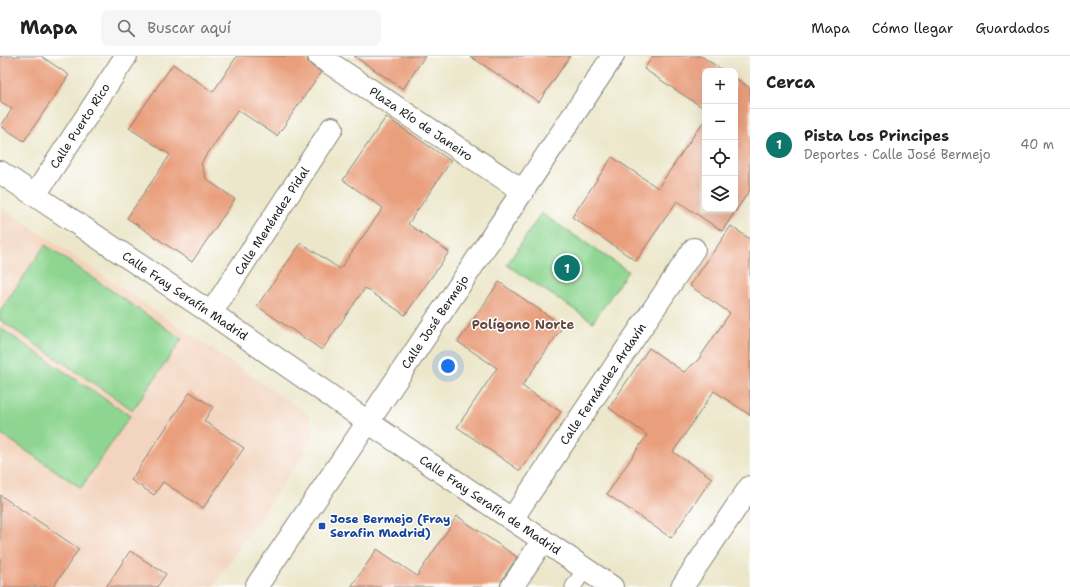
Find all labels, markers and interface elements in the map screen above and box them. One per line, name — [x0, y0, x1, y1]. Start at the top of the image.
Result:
search box — [101, 10, 381, 46]
text: Mapa — [20, 15, 77, 40]
icon: search — [115, 17, 137, 39]
text: Buscar aquí — [147, 18, 231, 38]
text: Mapa — [811, 19, 850, 37]
text: Cómo llegar — [872, 19, 953, 37]
text: Guardados — [975, 19, 1050, 37]
map controls — [702, 68, 738, 212]
button: + — [702, 68, 738, 104]
text: Cerca — [766, 71, 815, 93]
street label: Calle Puerto Rico — [46, 80, 114, 172]
street label: Plaza Río de Janeiro — [366, 83, 476, 165]
button: − — [702, 104, 738, 140]
text: Pista Los Principes — [804, 126, 949, 146]
text: 1 — [776, 136, 782, 153]
text: 40 m — [1020, 136, 1054, 153]
button: locate — [702, 140, 738, 176]
text: Deportes · Calle José Bermejo — [804, 146, 991, 163]
street label: Calle Menéndez Pidal — [231, 163, 313, 278]
button: layers — [702, 176, 738, 212]
street label: Calle Fray Serafín Madrid — [119, 248, 251, 344]
pin: 1 — [554, 253, 580, 283]
street label: Calle José Bermejo — [398, 272, 472, 372]
district label: Polígono Norte — [472, 316, 574, 333]
street label: Calle Fernández Ardavín — [556, 320, 650, 448]
your location — [438, 356, 458, 376]
street label: Calle Fray Serafín de Madrid — [416, 452, 564, 559]
place label: Jose Bermejo (Fray Serafin Madrid) — [330, 511, 450, 541]
marker: Jose Bermejo (Fray Serafin Madrid) — [317, 521, 327, 531]

